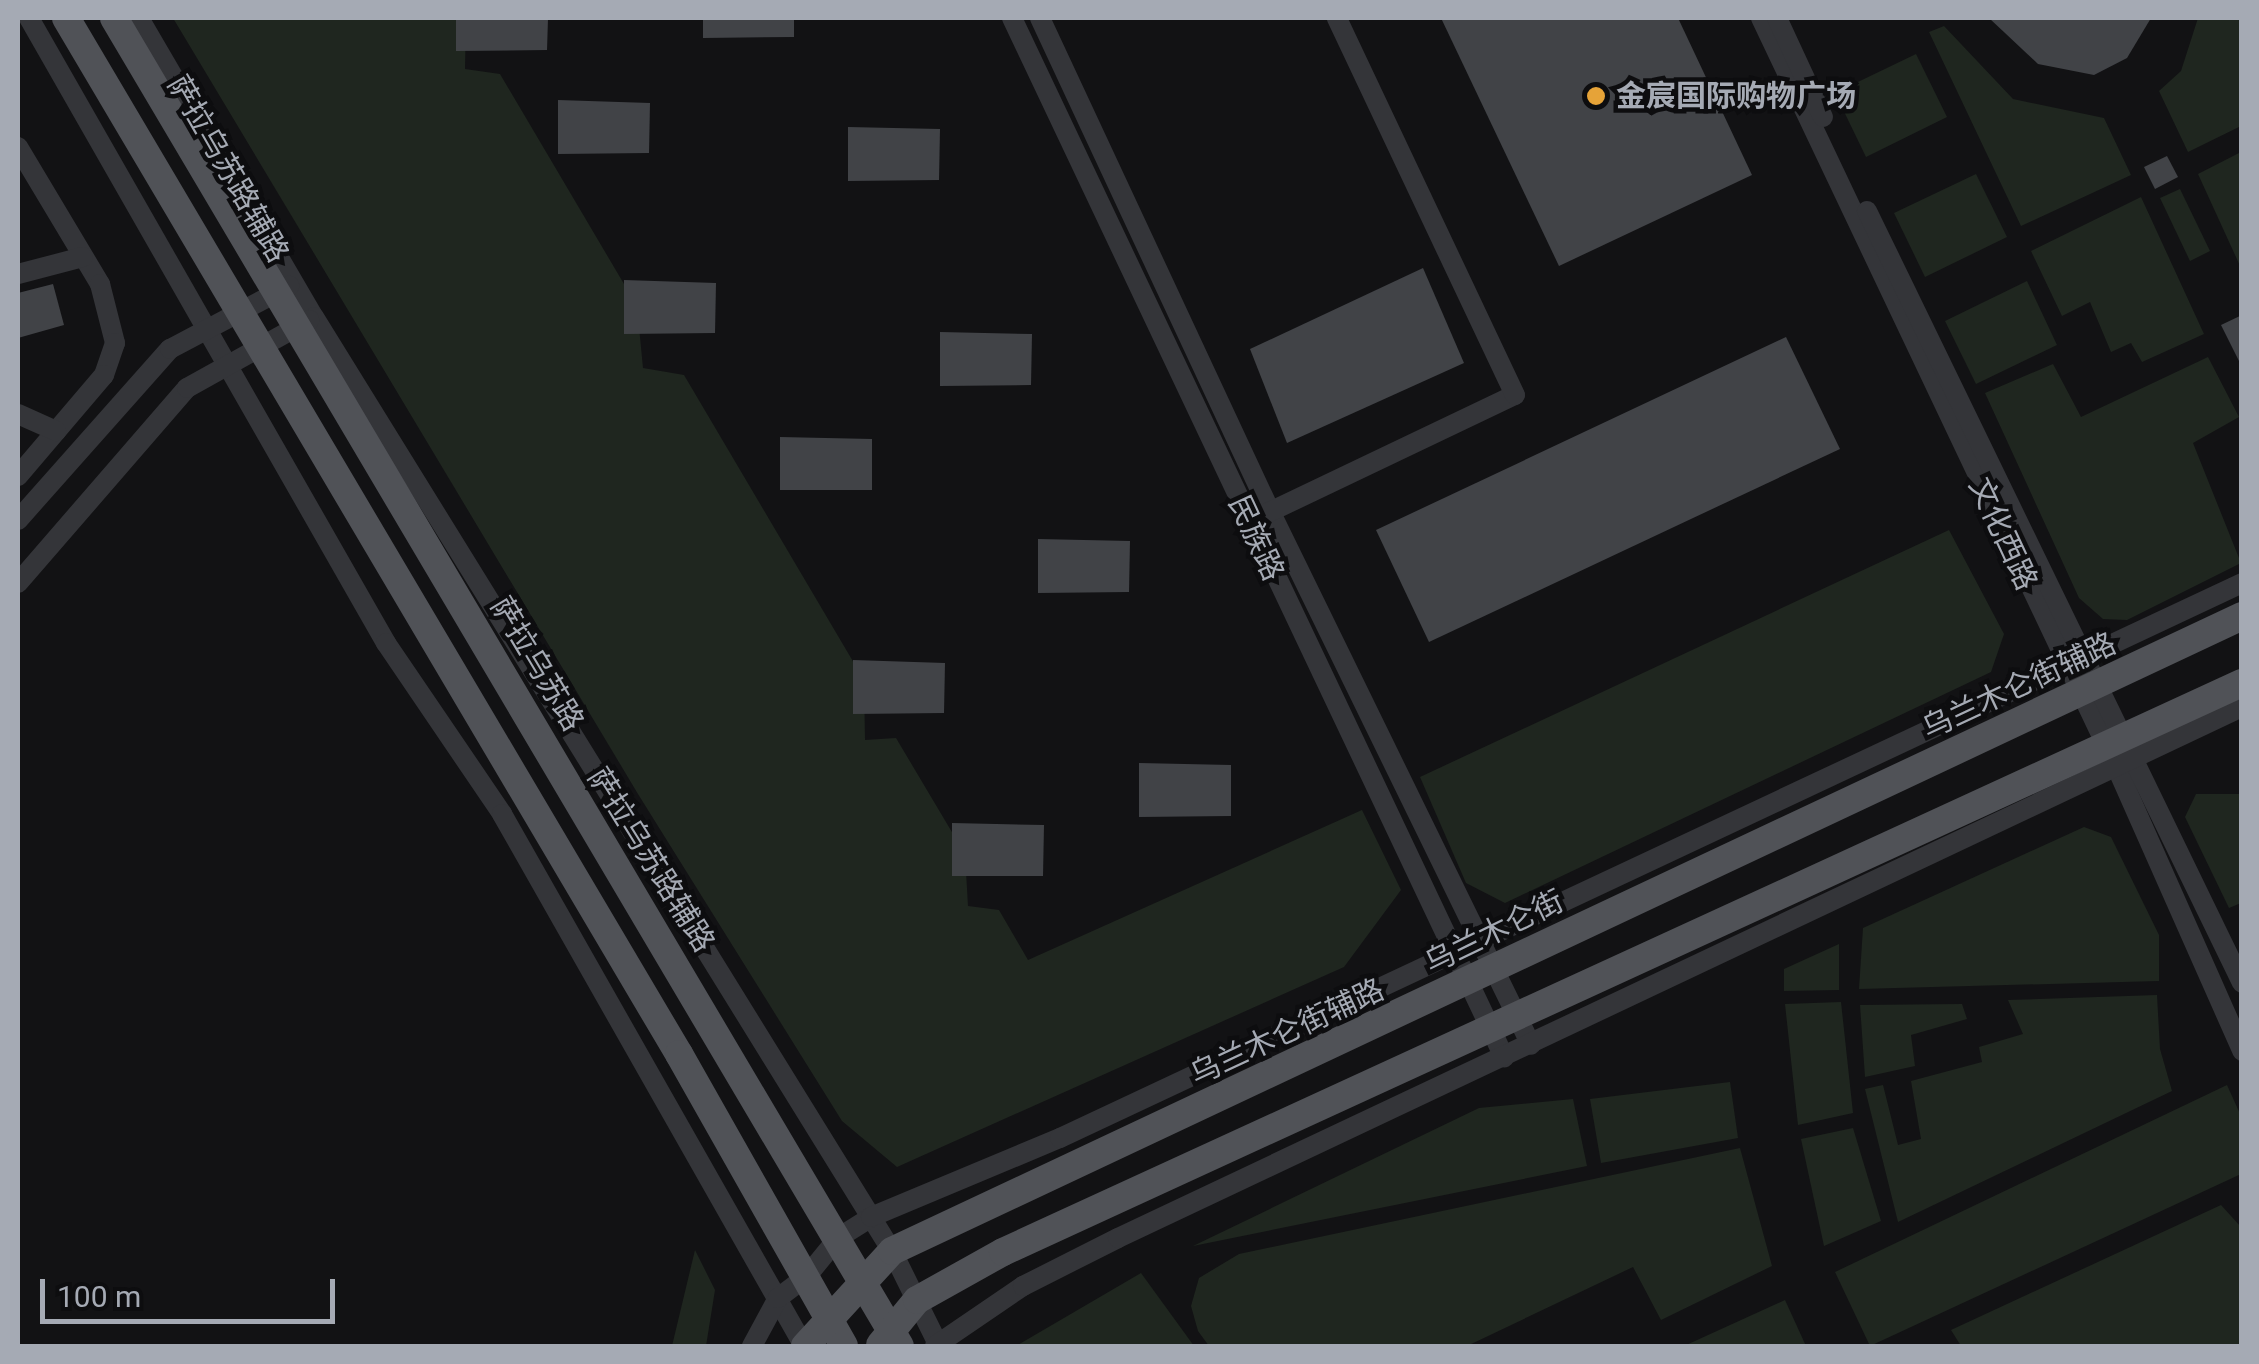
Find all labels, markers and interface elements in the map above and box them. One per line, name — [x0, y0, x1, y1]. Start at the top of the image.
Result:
street label: 萨拉乌苏路辅路 — [160, 69, 296, 269]
place label: 金宸国际购物广场 — [1616, 78, 1856, 114]
marker: 金宸国际购物广场 — [1585, 85, 1607, 107]
street label: 文化西路 — [1961, 472, 2045, 596]
street label: 民族路 — [1221, 490, 1291, 586]
street label: 萨拉乌苏路 — [483, 590, 591, 738]
street label: 乌兰木仑街辅路 — [1916, 625, 2122, 747]
street label: 萨拉乌苏路辅路 — [580, 761, 722, 959]
street label: 乌兰木仑街 — [1419, 883, 1569, 981]
street label: 乌兰木仑街辅路 — [1184, 971, 1390, 1093]
scale bar — [45, 1259, 340, 1321]
text: 100 m — [57, 1279, 141, 1314]

